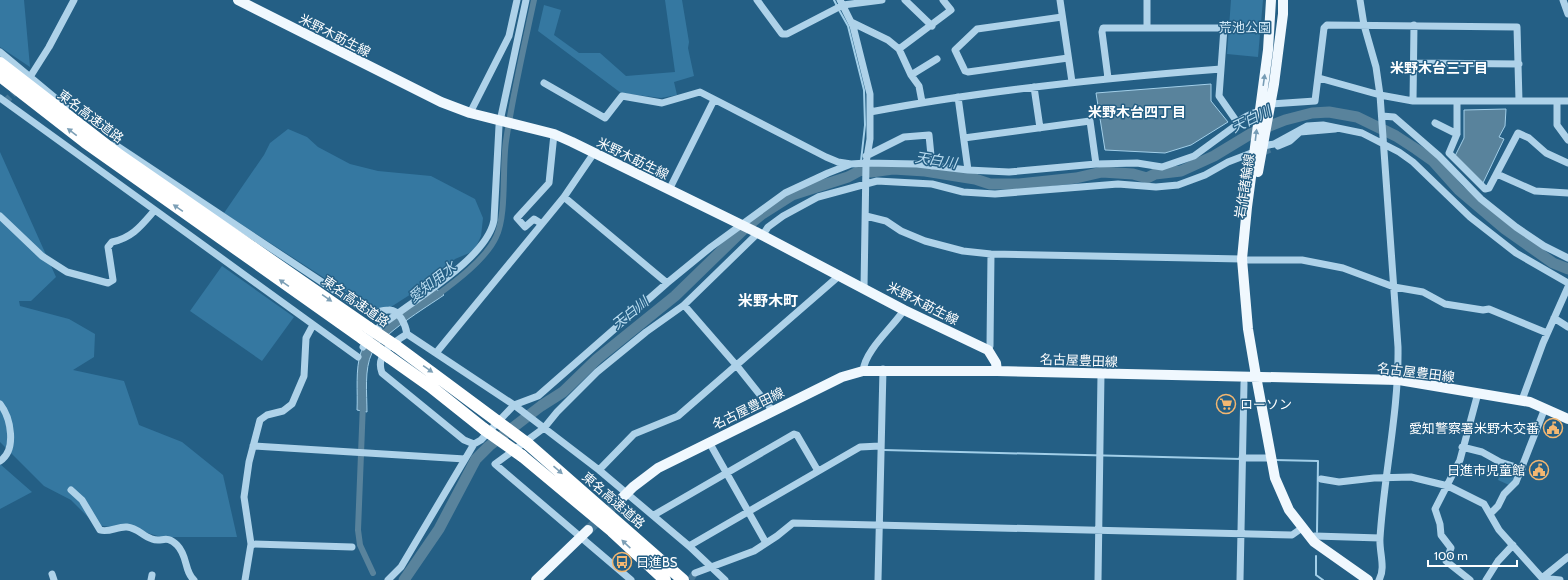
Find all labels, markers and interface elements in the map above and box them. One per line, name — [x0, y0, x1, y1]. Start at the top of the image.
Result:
street label: 米野木莇生線 — [297, 10, 373, 60]
park label: 荒池公園 — [1219, 19, 1271, 35]
district label: 米野木台三丁目 — [1390, 59, 1488, 77]
one-way arrow — [1261, 74, 1267, 86]
street label: 東名高速道路 — [55, 86, 127, 146]
water label: 天白川 — [1228, 101, 1276, 136]
district label: 米野木台四丁目 — [1088, 103, 1186, 121]
one-way arrow — [67, 128, 78, 136]
one-way arrow — [1253, 129, 1260, 141]
street label: 米野木莇生線 — [594, 134, 672, 182]
water label: 天白川 — [914, 148, 960, 172]
street label: 岩作諸輪線 — [1231, 153, 1257, 219]
one-way arrow — [173, 204, 184, 212]
water label: 愛知用水 — [404, 256, 461, 306]
street label: 東名高速道路 — [319, 272, 393, 330]
street label: 米野木莇生線 — [885, 278, 961, 328]
one-way arrow — [279, 279, 290, 287]
water label: 天白川 — [608, 292, 654, 333]
district label: 米野木町 — [738, 292, 798, 310]
one-way arrow — [322, 294, 332, 302]
street label: 名古屋豊田線 — [1040, 351, 1118, 369]
street label: 名古屋豊田線 — [1376, 359, 1456, 385]
one-way arrow — [422, 365, 433, 373]
street label: 名古屋豊田線 — [709, 384, 787, 432]
supermarket icon: ローソン — [1215, 393, 1237, 415]
place label: ローソン — [1240, 396, 1292, 412]
public building icon: 愛知警察署米野木交番 — [1542, 417, 1564, 439]
place label: 愛知警察署米野木交番 — [1409, 420, 1539, 436]
public building icon: 日進市児童館 — [1528, 459, 1550, 481]
place label: 日進市児童館 — [1447, 462, 1525, 478]
one-way arrow — [552, 465, 563, 474]
street label: 東名高速道路 — [579, 468, 649, 532]
one-way arrow — [621, 539, 631, 549]
scale bar — [1428, 542, 1517, 568]
text: 100 m — [1434, 548, 1468, 563]
bus stop icon: 日進BS — [611, 551, 633, 573]
place label: 日進BS — [636, 554, 678, 570]

